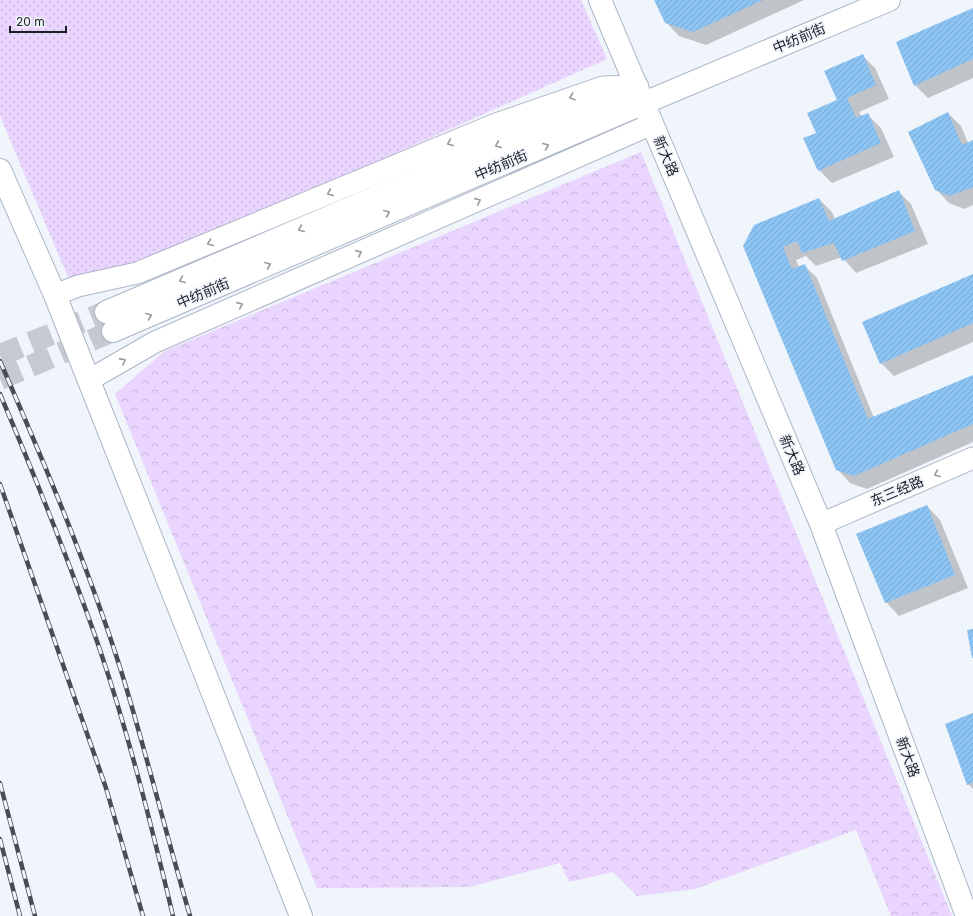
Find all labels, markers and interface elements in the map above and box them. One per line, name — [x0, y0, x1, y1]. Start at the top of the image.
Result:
scale bar — [10, 8, 66, 34]
text: 20 m — [16, 14, 45, 29]
street label: 中纺前街 — [770, 19, 828, 56]
one-way arrow — [569, 93, 576, 101]
street label: 新大路 — [650, 133, 682, 178]
one-way arrow — [447, 138, 455, 146]
one-way arrow — [495, 140, 502, 148]
one-way arrow — [542, 142, 549, 150]
street label: 中纺前街 — [472, 146, 530, 183]
one-way arrow — [327, 188, 335, 196]
one-way arrow — [474, 198, 482, 206]
one-way arrow — [384, 210, 391, 218]
one-way arrow — [298, 224, 305, 232]
one-way arrow — [207, 238, 215, 246]
one-way arrow — [355, 250, 363, 258]
one-way arrow — [264, 261, 271, 269]
street label: 中纺前街 — [174, 274, 232, 311]
one-way arrow — [178, 275, 185, 283]
one-way arrow — [236, 302, 243, 310]
one-way arrow — [144, 313, 152, 321]
one-way arrow — [118, 358, 126, 365]
street label: 新大路 — [776, 432, 808, 477]
one-way arrow — [934, 469, 942, 477]
street label: 东三经路 — [868, 472, 926, 509]
street label: 新大路 — [893, 734, 924, 779]

